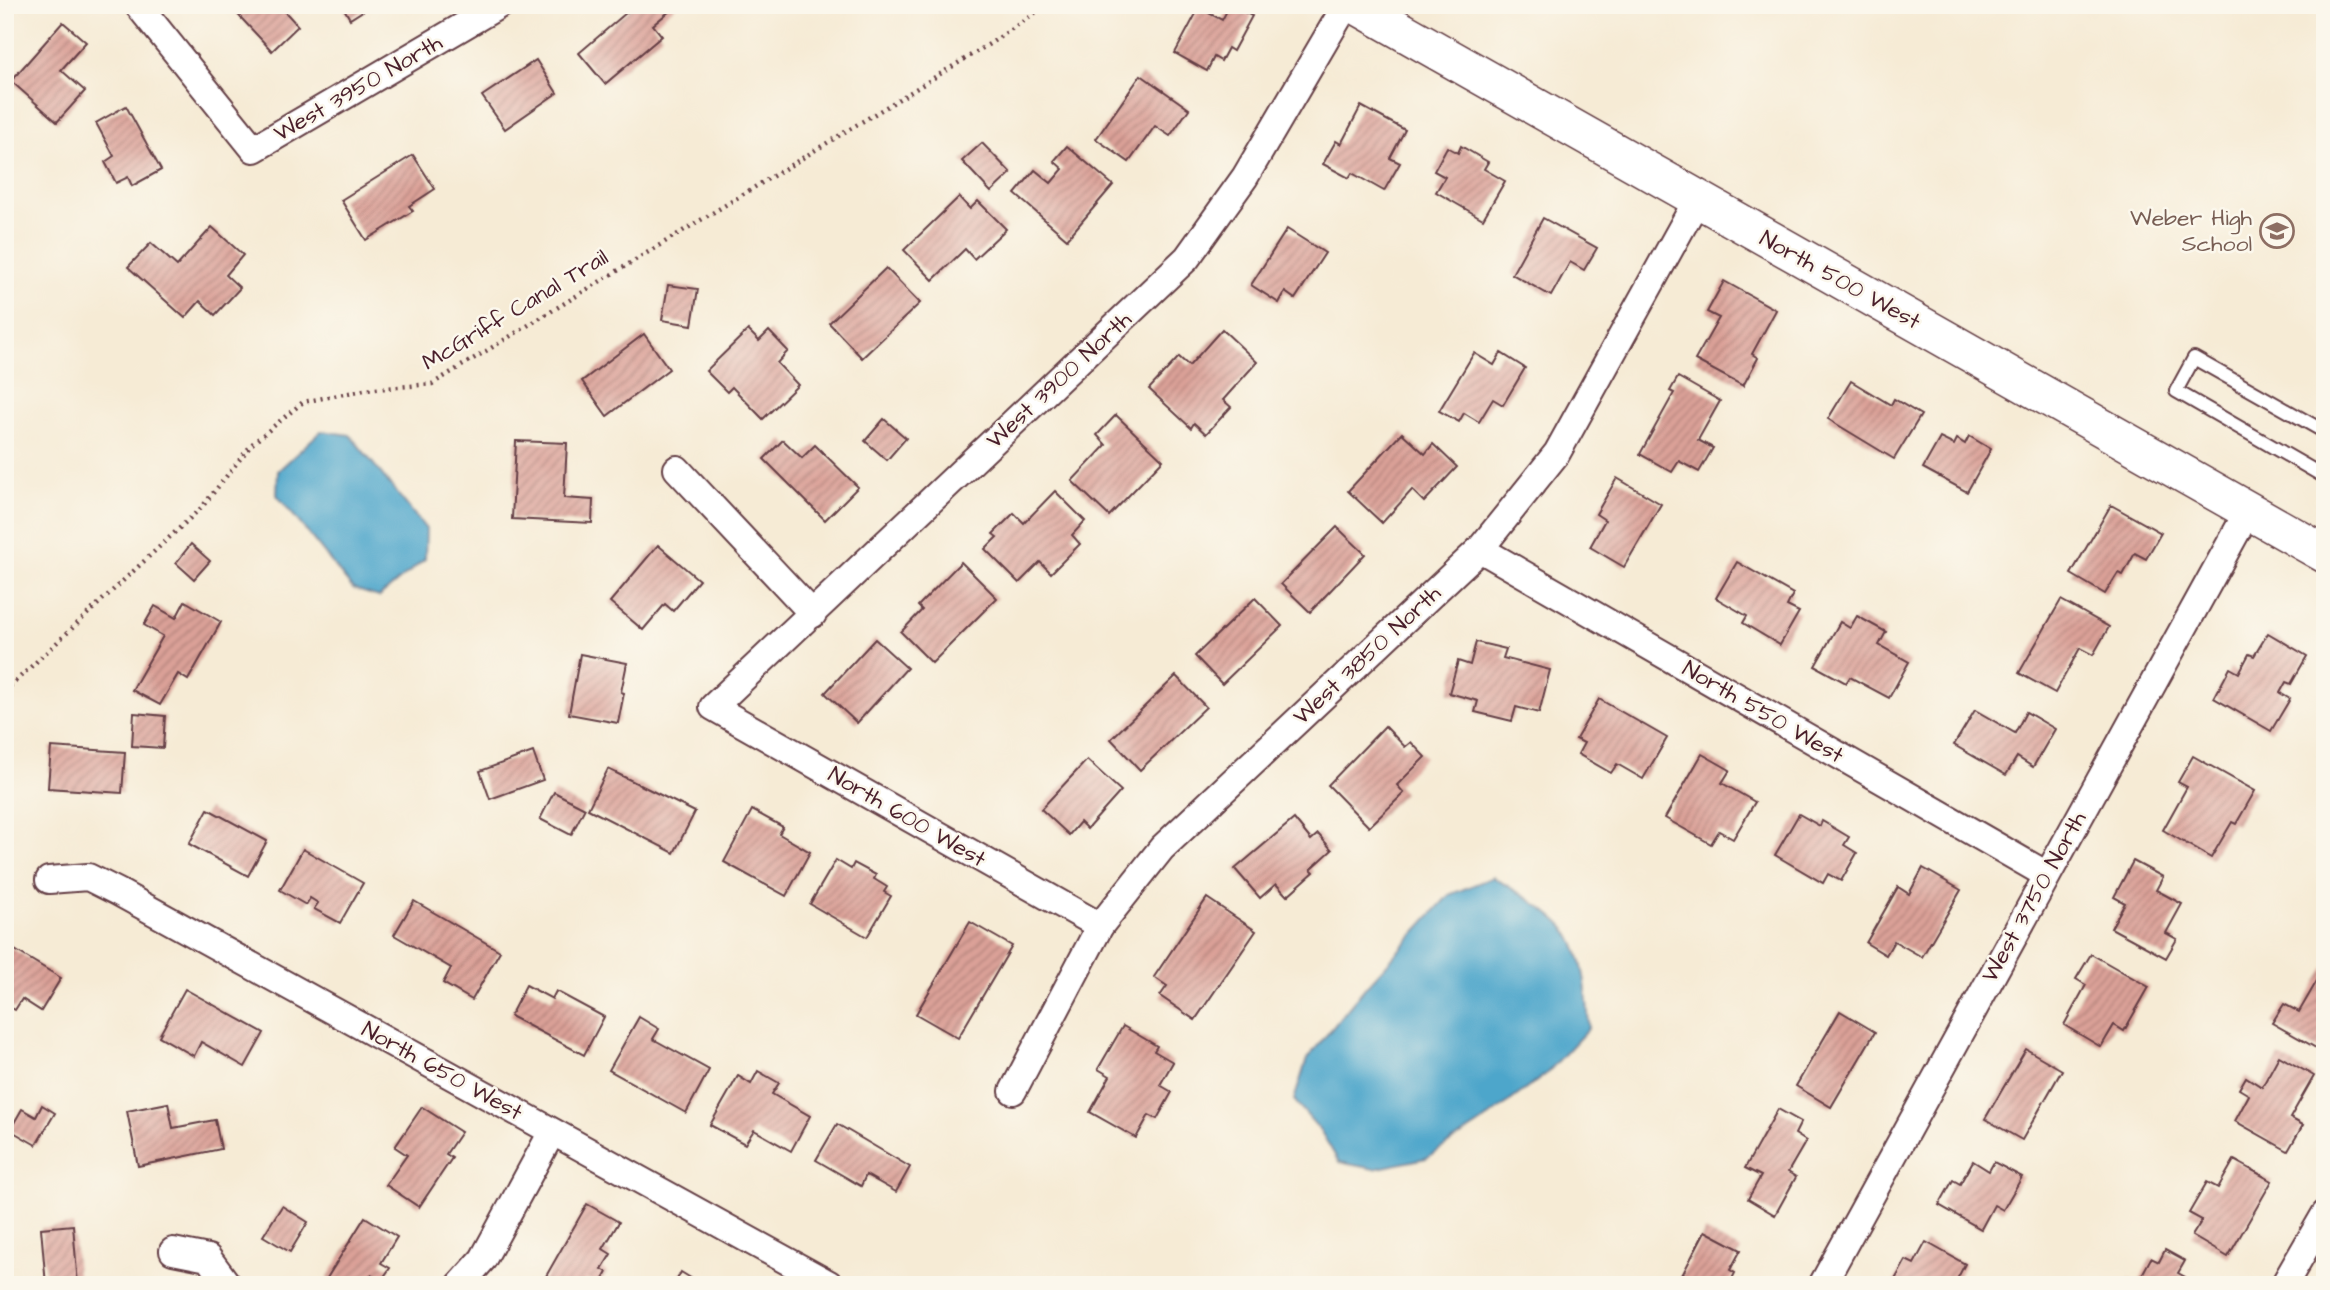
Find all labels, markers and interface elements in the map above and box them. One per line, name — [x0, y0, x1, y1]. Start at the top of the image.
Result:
street label: West 3950 North — [268, 26, 449, 149]
place label: Weber High School — [2130, 202, 2253, 260]
school or university icon: Weber High School — [2258, 212, 2296, 250]
street label: North 500 West — [1754, 223, 1927, 338]
street label: McGriff Canal Trail — [416, 242, 614, 378]
street label: West 3900 North — [979, 304, 1139, 456]
street label: West 3850 North — [1286, 578, 1448, 732]
street label: North 550 West — [1677, 653, 1850, 771]
street label: North 600 West — [822, 759, 992, 876]
street label: West 3750 North — [1974, 805, 2095, 988]
street label: North 650 West — [356, 1014, 529, 1129]

